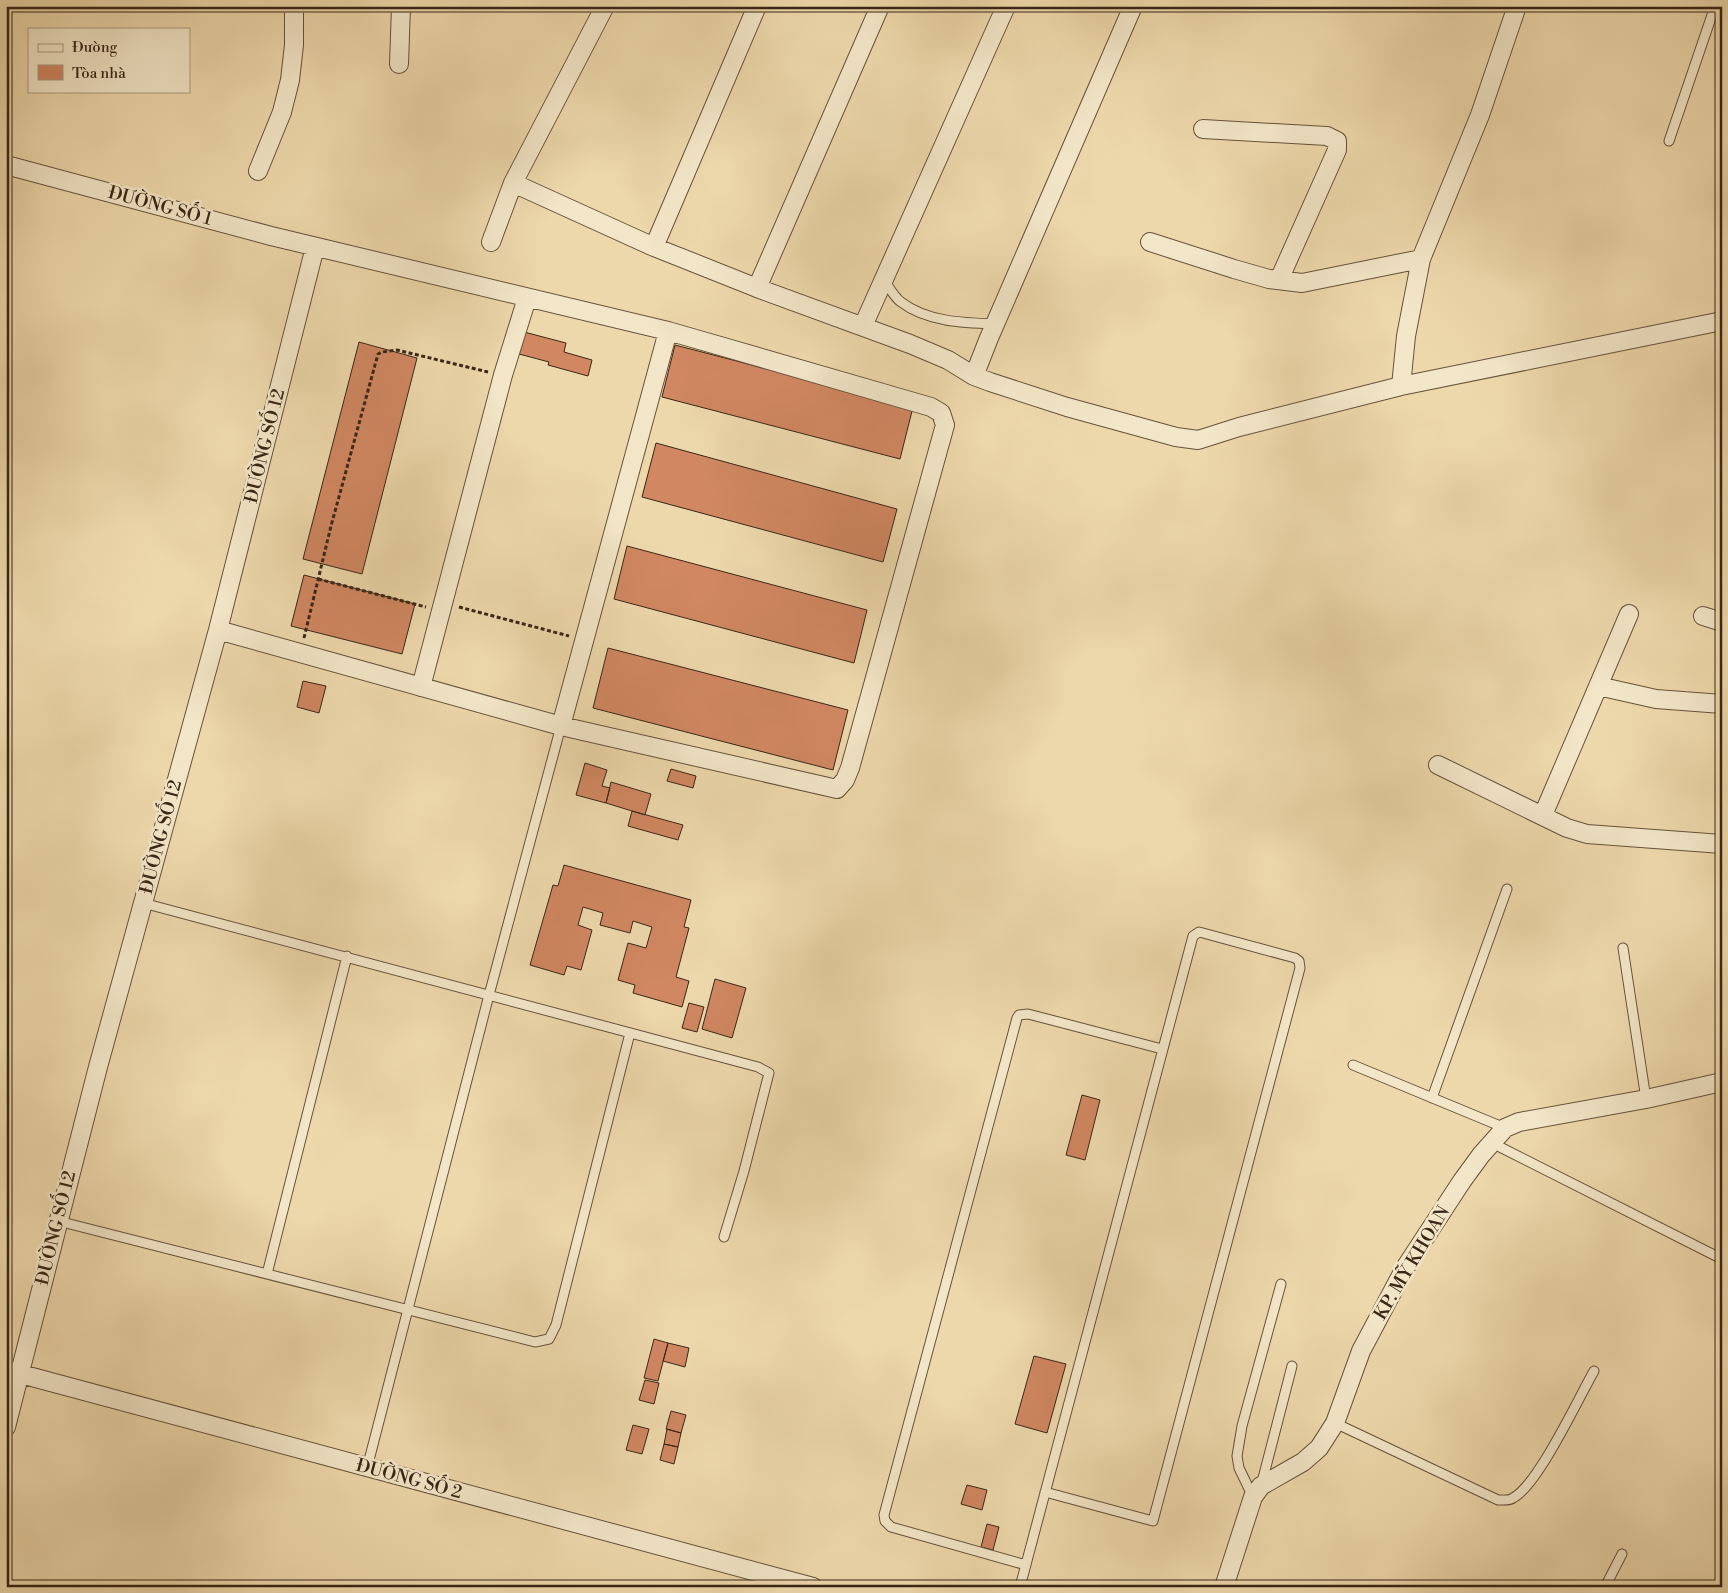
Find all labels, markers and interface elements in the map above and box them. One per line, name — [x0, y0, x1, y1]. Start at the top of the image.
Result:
legend — [28, 28, 190, 92]
text: Đường — [72, 38, 118, 57]
text: Tòa nhà — [72, 64, 126, 83]
street label: ĐƯỜNG SỐ 1 — [106, 179, 215, 231]
street label: ĐƯỜNG SỐ 12 — [238, 386, 290, 506]
street label: ĐƯỜNG SỐ 12 — [133, 777, 187, 897]
street label: ĐƯỜNG SỐ 12 — [29, 1168, 81, 1288]
street label: KP. MỸ KHOAN — [1368, 1201, 1455, 1324]
street label: ĐƯỜNG SỐ 2 — [353, 1452, 465, 1504]

